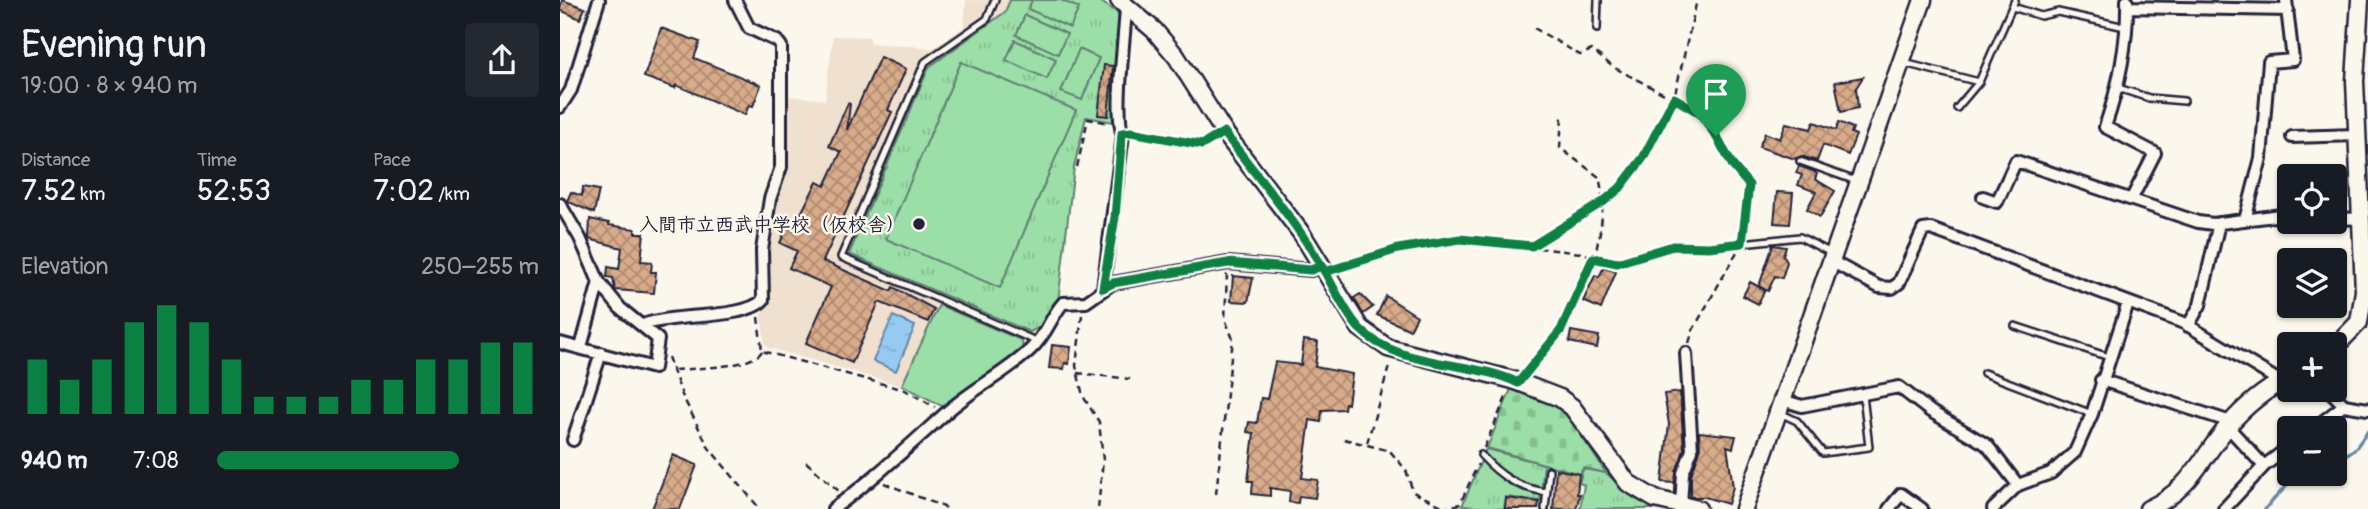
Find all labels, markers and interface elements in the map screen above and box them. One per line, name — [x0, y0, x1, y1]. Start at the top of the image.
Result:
text: Evening run — [21, 21, 207, 69]
button: share — [465, 23, 539, 97]
pin — [1686, 64, 1746, 136]
text: 19:00 · 8 × 940 m — [21, 71, 197, 100]
icon: arrive — [1697, 75, 1735, 113]
text: Distance — [21, 148, 90, 172]
text: Time — [197, 148, 237, 172]
text: Pace — [373, 148, 411, 172]
map controls — [2277, 164, 2347, 486]
button: locate — [2277, 164, 2347, 234]
text: 7.52 — [21, 172, 76, 209]
text: 52:53 — [197, 172, 271, 209]
text: 7:02 — [373, 172, 434, 209]
text: km — [76, 182, 105, 206]
text: /km — [434, 182, 470, 206]
place label: 入間市立西武中学校（仮校舎） — [639, 213, 905, 237]
marker: 入間市立西武中学校（仮校舎） — [911, 216, 927, 232]
button: layers — [2277, 248, 2347, 318]
text: Elevation — [21, 252, 109, 281]
text: 250–255 m — [421, 252, 539, 281]
button: + — [2277, 332, 2347, 402]
button: − — [2277, 416, 2347, 486]
text: 940 m — [21, 446, 87, 475]
text: 7:08 — [133, 446, 179, 475]

